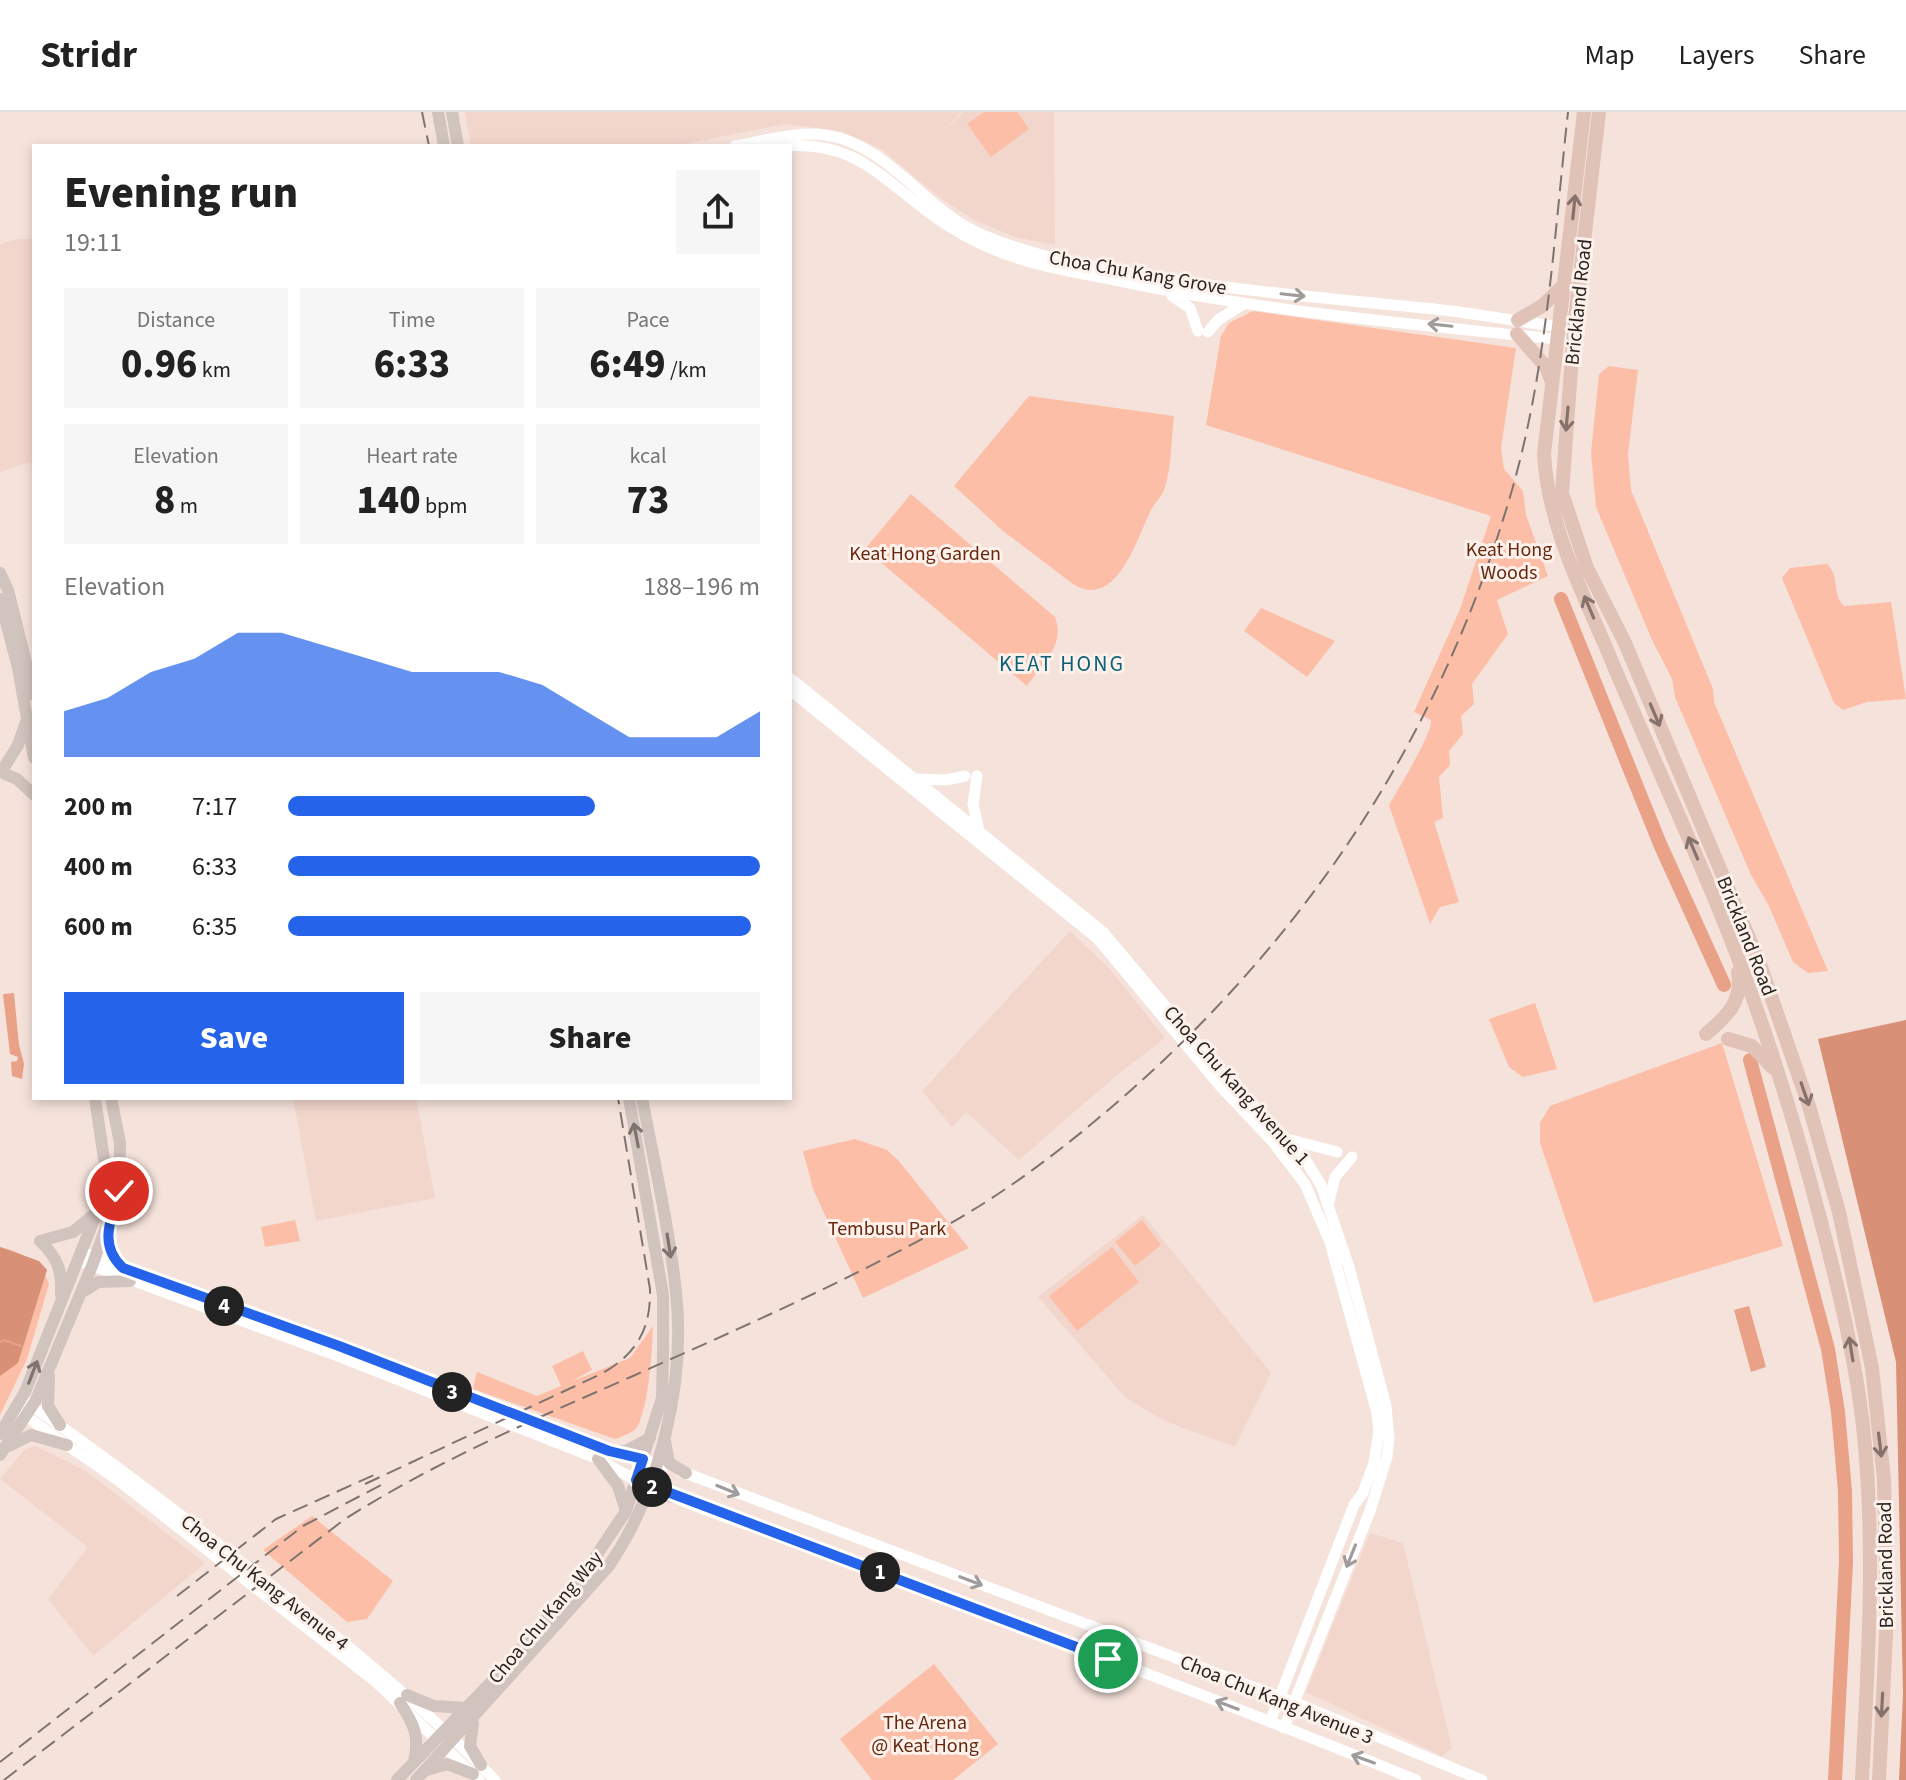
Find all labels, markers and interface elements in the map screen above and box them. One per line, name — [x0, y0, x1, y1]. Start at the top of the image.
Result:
text: Stridr — [40, 28, 137, 82]
text: Map — [1584, 35, 1634, 75]
text: Layers — [1678, 35, 1754, 75]
text: Share — [1798, 35, 1866, 75]
text: Evening run — [64, 162, 298, 225]
button: share — [676, 170, 760, 254]
one-way arrow — [1567, 194, 1582, 221]
text: 19:11 — [64, 224, 122, 261]
street label: Brickland Road — [1558, 238, 1600, 367]
street label: Choa Chu Kang Grove — [1047, 244, 1229, 302]
one-way arrow — [1279, 288, 1306, 303]
text: Distance — [137, 304, 215, 336]
text: Time — [389, 304, 435, 336]
text: Pace — [626, 304, 670, 336]
one-way arrow — [1428, 317, 1453, 332]
text: 0.96 — [121, 336, 197, 393]
text: 6:33 — [374, 336, 450, 393]
text: 6:49 — [589, 336, 666, 393]
text: km — [197, 354, 231, 386]
text: /km — [666, 354, 707, 386]
one-way arrow — [1559, 405, 1574, 432]
text: Elevation — [133, 440, 219, 472]
text: Heart rate — [366, 440, 458, 472]
text: kcal — [629, 440, 667, 472]
text: 8 — [154, 472, 175, 529]
text: 140 — [356, 472, 421, 529]
text: 73 — [627, 472, 669, 529]
text: m — [175, 490, 198, 522]
text: bpm — [421, 490, 468, 522]
park label: Keat Hong Woods — [1466, 536, 1552, 587]
park label: Keat Hong Garden — [849, 540, 1001, 568]
text: Elevation — [64, 568, 165, 605]
text: 188–196 m — [643, 568, 760, 605]
one-way arrow — [1580, 595, 1595, 620]
district label: KEAT HONG — [999, 648, 1125, 680]
one-way arrow — [1648, 702, 1663, 727]
text: 200 m — [64, 788, 133, 825]
text: 7:17 — [192, 788, 237, 825]
one-way arrow — [1684, 836, 1699, 860]
text: 400 m — [64, 848, 133, 885]
text: 6:33 — [192, 848, 237, 885]
street label: Brickland Road — [1709, 872, 1783, 1000]
text: 600 m — [64, 908, 133, 945]
text: 6:35 — [192, 908, 237, 945]
button: Save — [64, 992, 404, 1084]
button: Share — [420, 992, 760, 1084]
street label: Choa Chu Kang Avenue 1 — [1157, 1000, 1316, 1172]
one-way arrow — [1798, 1081, 1813, 1106]
one-way arrow — [628, 1122, 643, 1148]
pin — [85, 1157, 153, 1225]
icon: check — [97, 1169, 141, 1213]
park label: Tembusu Park — [828, 1215, 946, 1243]
one-way arrow — [662, 1233, 677, 1258]
pin: 4 — [204, 1286, 244, 1326]
text: 4 — [218, 1290, 230, 1322]
one-way arrow — [1843, 1337, 1858, 1362]
one-way arrow — [27, 1360, 41, 1385]
pin: 3 — [432, 1372, 472, 1412]
text: 3 — [446, 1376, 458, 1408]
one-way arrow — [1873, 1431, 1888, 1458]
pin: 2 — [632, 1467, 672, 1507]
text: 2 — [646, 1471, 658, 1503]
one-way arrow — [715, 1484, 740, 1498]
street label: Brickland Road — [1871, 1501, 1901, 1629]
street label: Choa Chu Kang Avenue 4 — [174, 1508, 354, 1657]
one-way arrow — [1343, 1543, 1358, 1567]
street label: Choa Chu Kang Way — [482, 1545, 610, 1690]
pin: 1 — [860, 1552, 900, 1592]
text: 1 — [874, 1556, 886, 1588]
one-way arrow — [958, 1575, 982, 1589]
pin — [1074, 1625, 1142, 1693]
icon: arrive — [1086, 1637, 1130, 1681]
street label: Choa Chu Kang Avenue 3 — [1176, 1648, 1378, 1752]
one-way arrow — [1875, 1691, 1890, 1718]
one-way arrow — [1215, 1697, 1240, 1711]
park label: The Arena @ Keat Hong — [871, 1709, 979, 1760]
one-way arrow — [1351, 1751, 1376, 1765]

